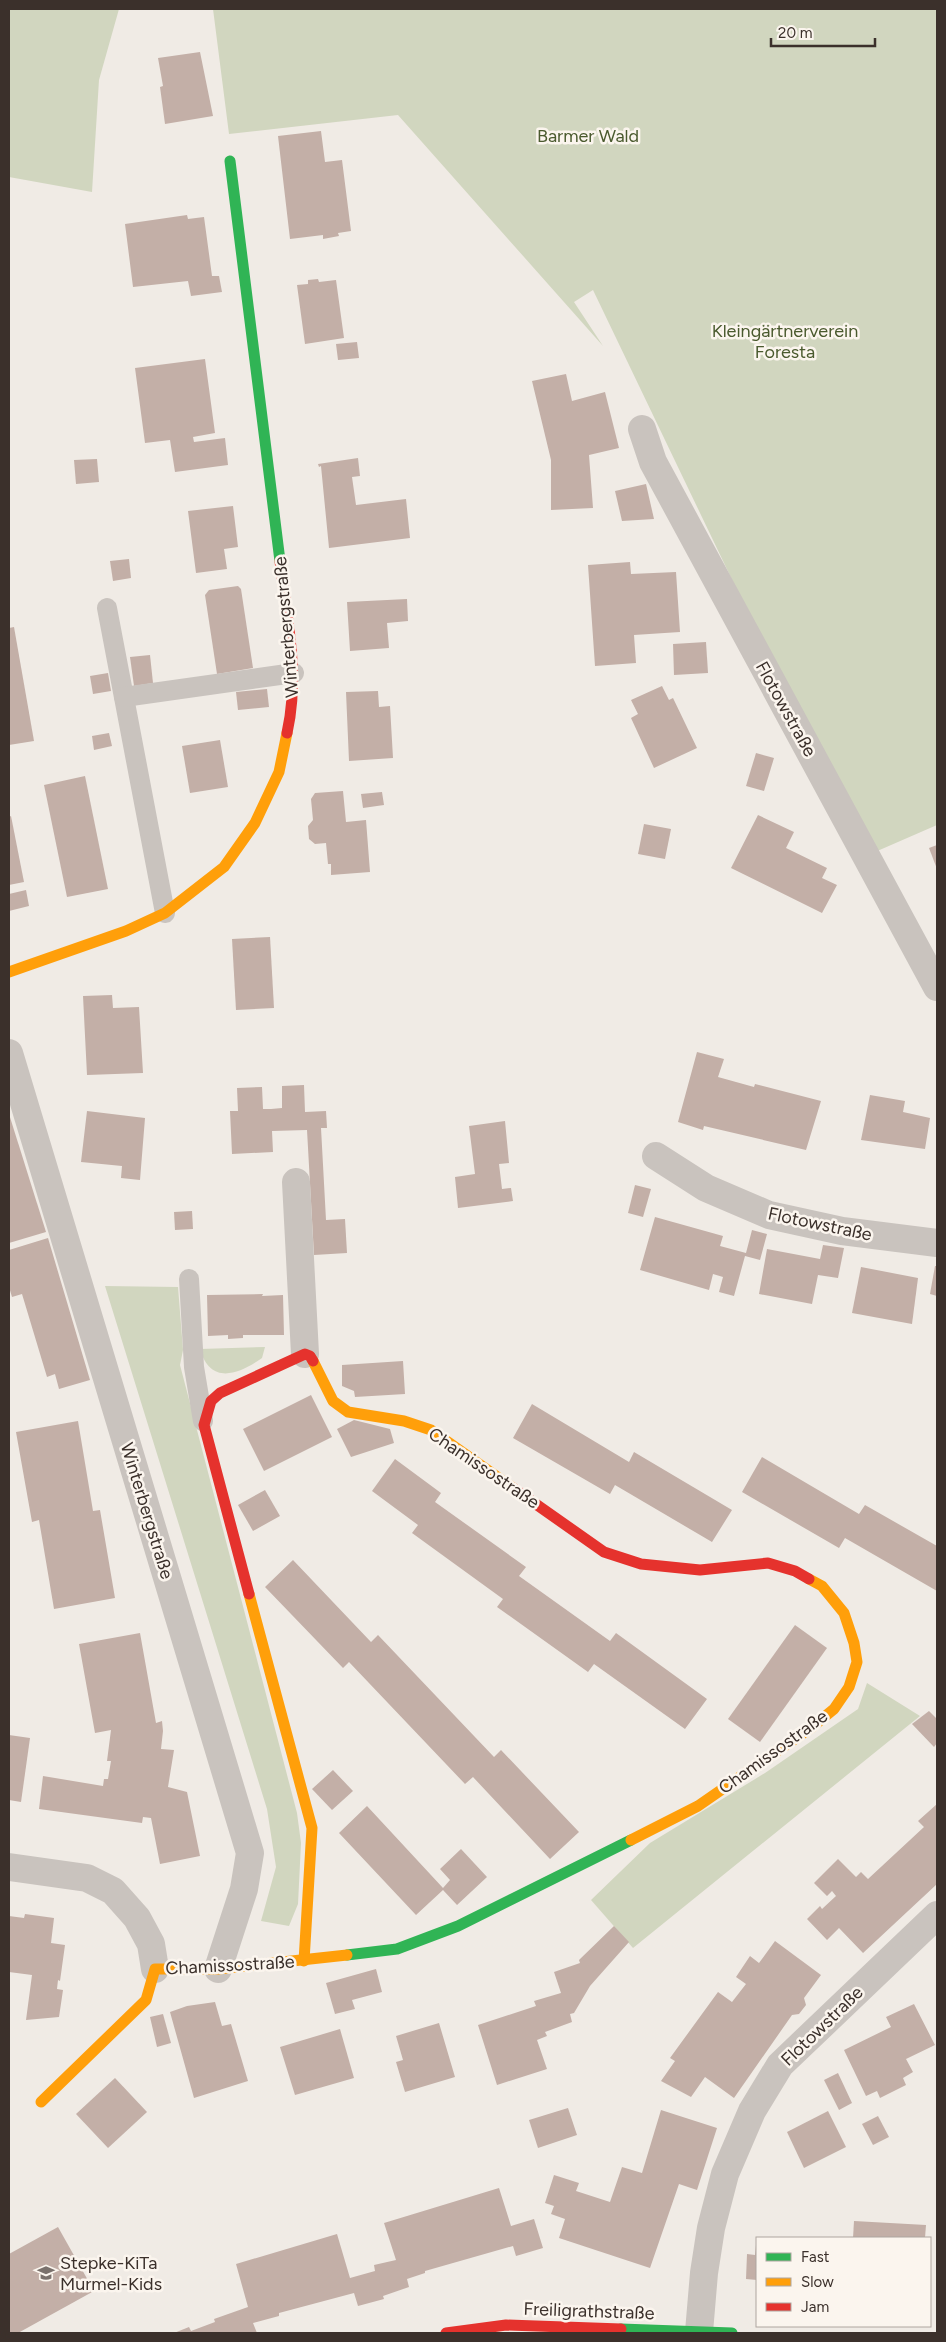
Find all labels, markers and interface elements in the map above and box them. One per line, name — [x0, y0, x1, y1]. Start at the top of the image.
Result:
scale bar — [771, 15, 875, 47]
text: 20 m — [778, 24, 812, 42]
park label: Barmer Wald — [537, 125, 639, 147]
park label: Kleingärtnerverein Foresta — [712, 320, 858, 363]
street label: Winterbergstraße — [269, 555, 303, 699]
street label: Flotowstraße — [751, 657, 821, 761]
street label: Flotowstraße — [766, 1202, 874, 1246]
street label: Chamissostraße — [424, 1423, 544, 1513]
street label: Winterbergstraße — [116, 1440, 178, 1582]
street label: Chamissostraße — [714, 1705, 832, 1799]
street label: Chamissostraße — [165, 1951, 295, 1979]
street label: Flotowstraße — [776, 1981, 868, 2071]
legend — [756, 2237, 931, 2327]
text: Fast — [801, 2248, 830, 2266]
place label: Stepke-KiTa Murmel-Kids — [60, 2252, 162, 2295]
school or university icon: Stepke-KiTa Murmel-Kids — [36, 2263, 56, 2283]
text: Slow — [801, 2273, 834, 2291]
street label: Freiligrathstraße — [523, 2298, 655, 2324]
text: Jam — [801, 2298, 829, 2316]

